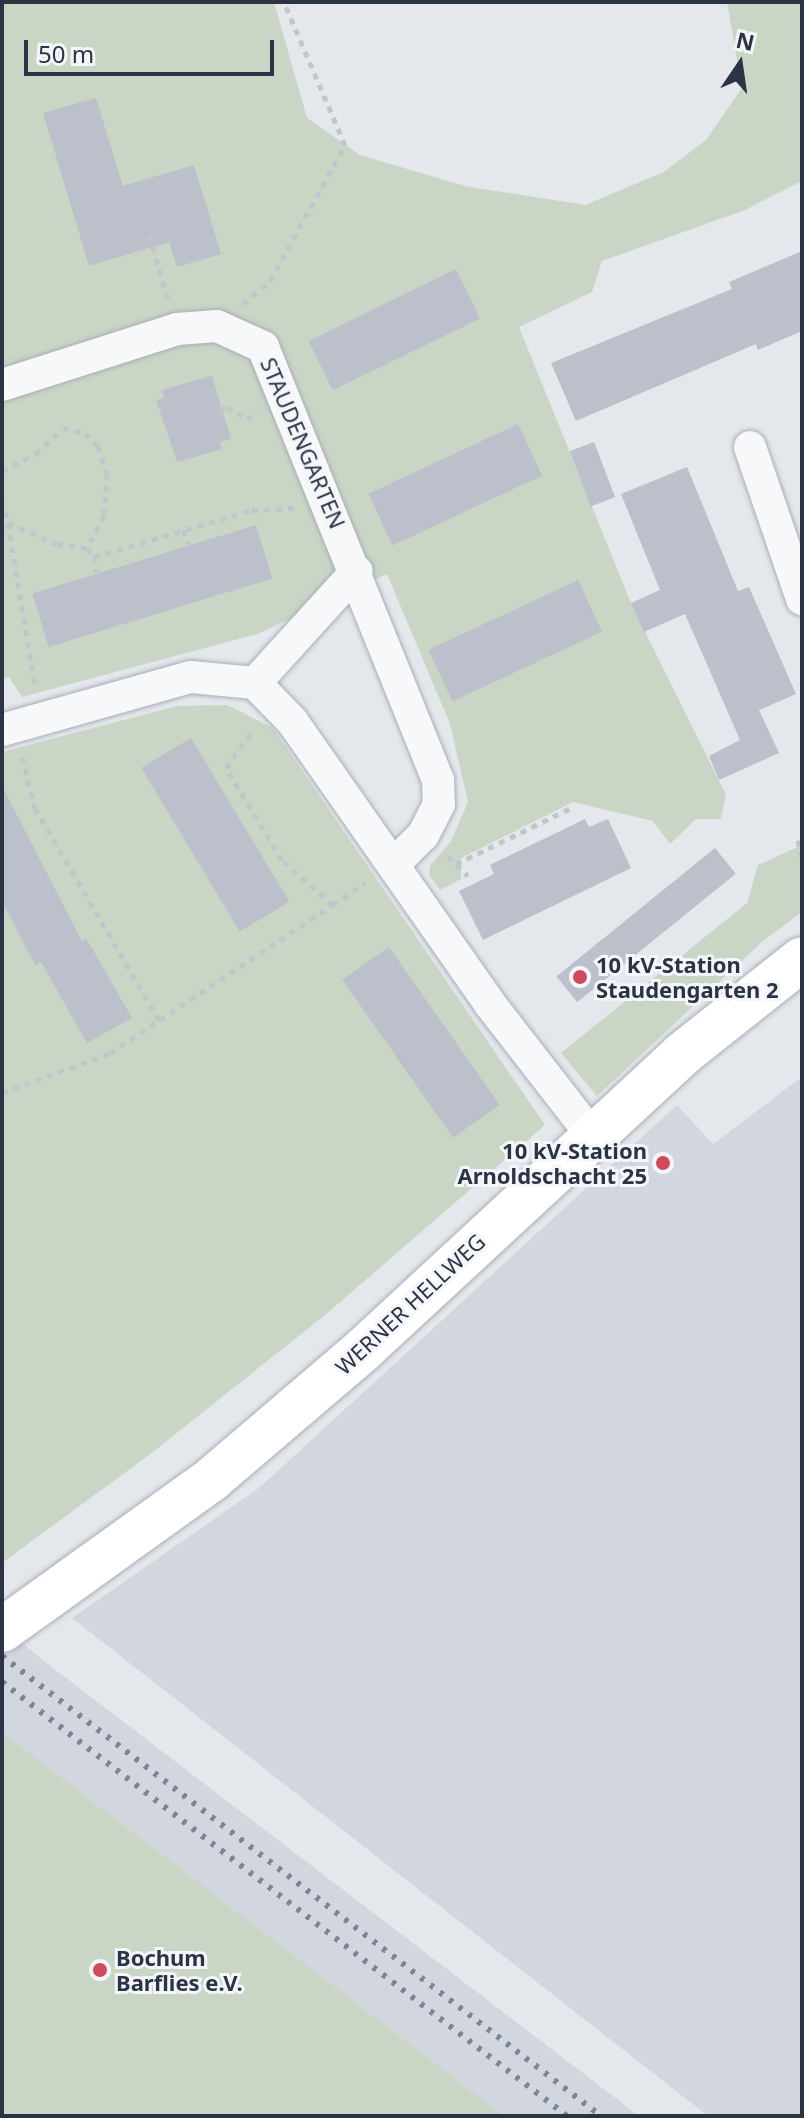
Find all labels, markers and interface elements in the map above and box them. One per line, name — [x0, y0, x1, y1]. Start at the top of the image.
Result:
scale bar — [28, 24, 278, 74]
north arrow — [700, 24, 780, 104]
text: N — [733, 24, 757, 57]
text: 50 m — [38, 37, 94, 70]
street label: STAUDENGARTEN — [255, 354, 351, 532]
place label: 10 kV-Station Staudengarten 2 — [596, 951, 779, 1002]
marker: 10 kV-Station Staudengarten 2 — [571, 968, 589, 986]
place label: 10 kV-Station Arnoldschacht 25 — [457, 1137, 647, 1188]
marker: 10 kV-Station Arnoldschacht 25 — [654, 1154, 672, 1172]
street label: WERNER HELLWEG — [330, 1228, 490, 1380]
place label: Bochum Barflies e.V. — [116, 1944, 243, 1996]
marker: Bochum Barflies e.V. — [91, 1961, 109, 1979]

